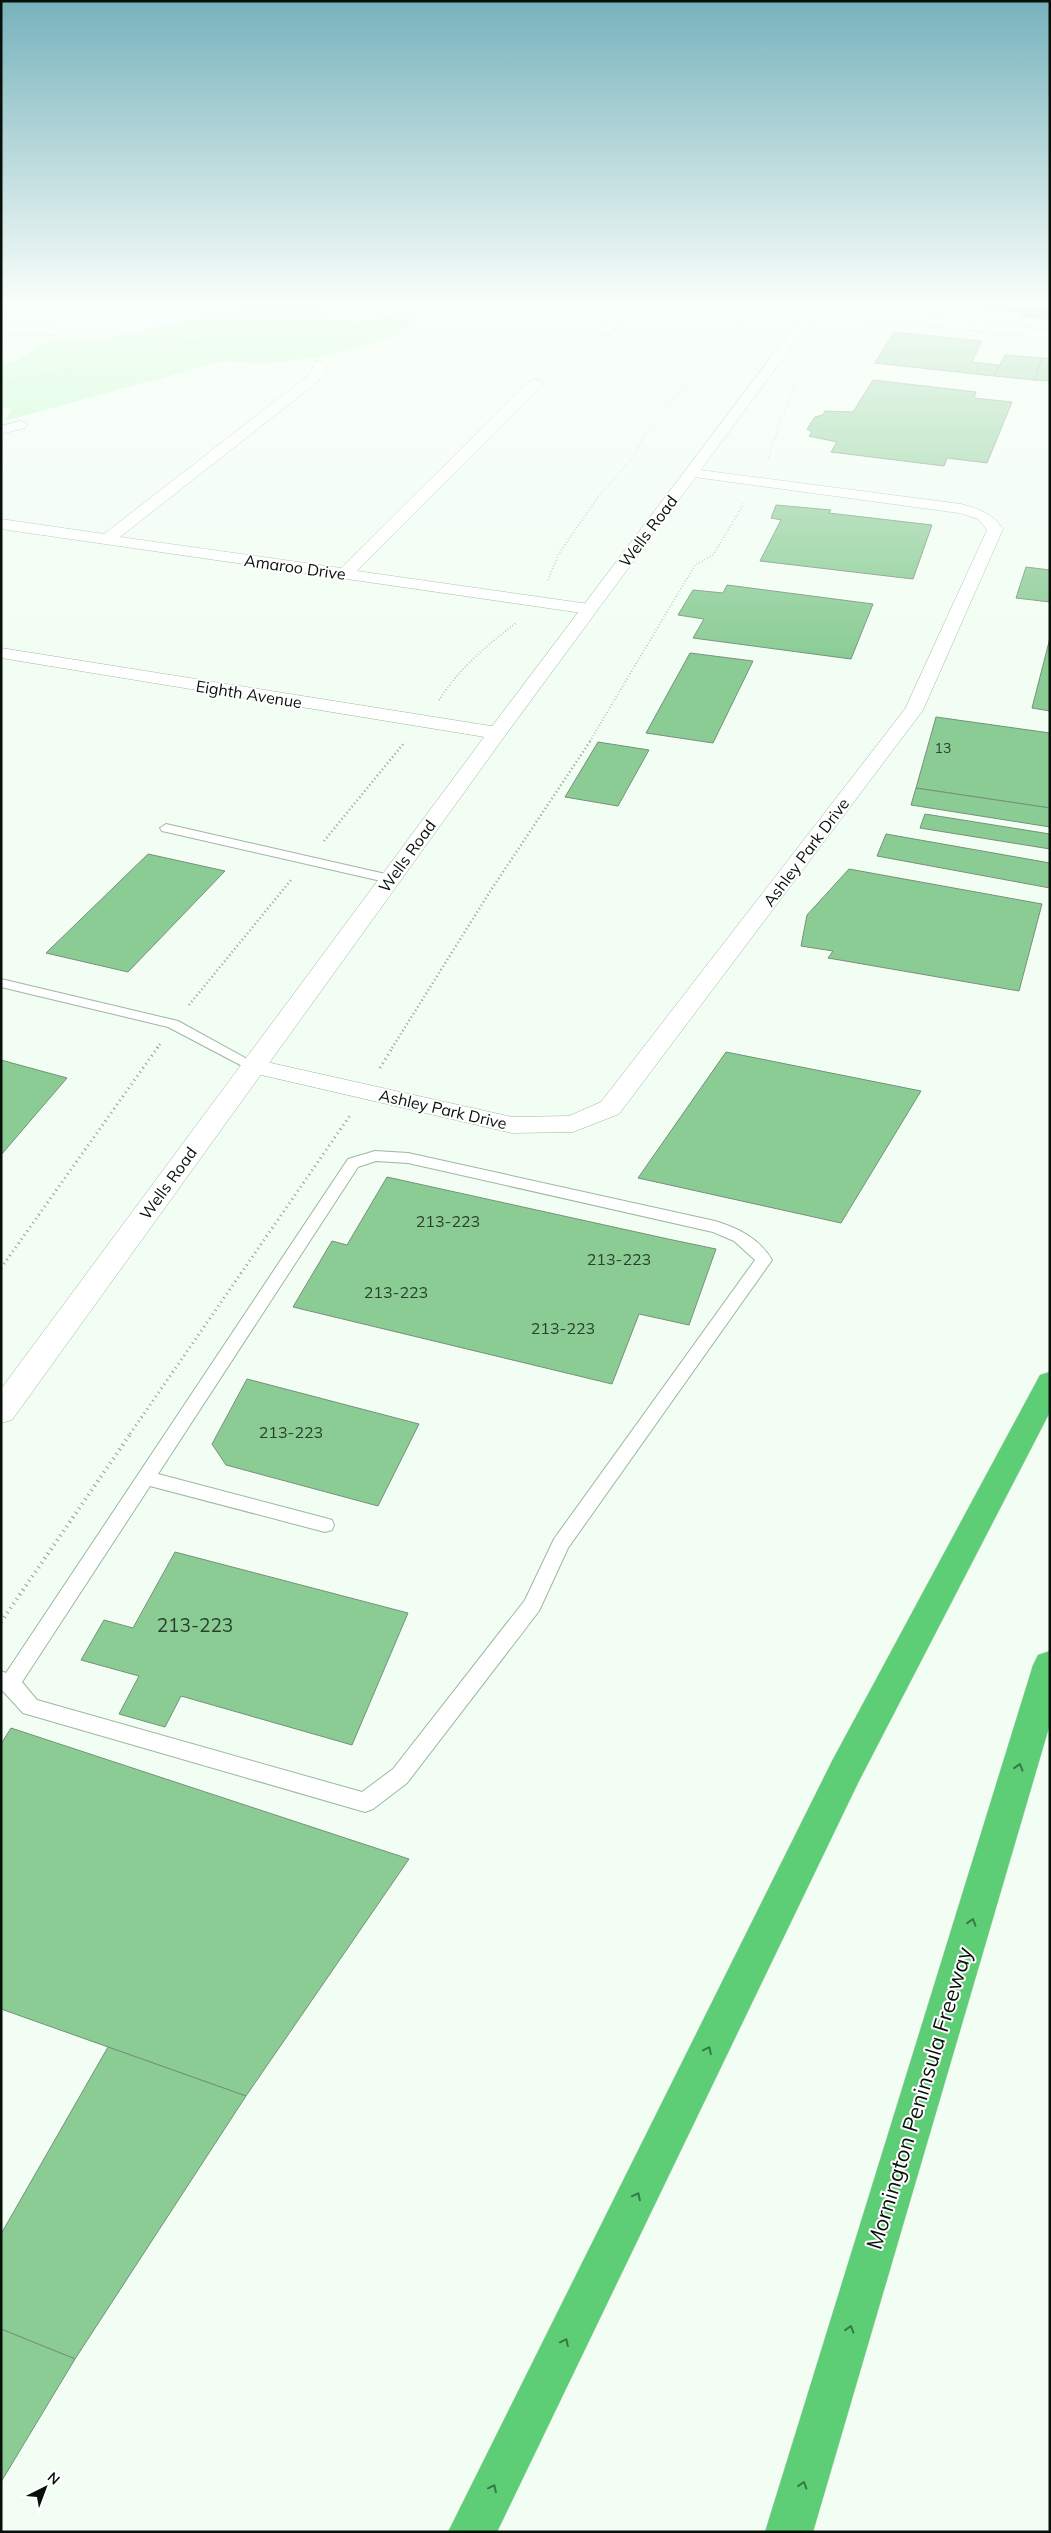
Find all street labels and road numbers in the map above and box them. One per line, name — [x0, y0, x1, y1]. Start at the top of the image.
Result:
street label: Wells Road — [615, 491, 681, 571]
street label: Amaroo Drive — [243, 550, 347, 584]
street label: Eighth Avenue — [195, 676, 303, 712]
street label: Ashley Park Drive — [759, 794, 853, 910]
street label: Wells Road — [374, 816, 440, 896]
street label: Ashley Park Drive — [377, 1085, 509, 1133]
street label: Wells Road — [135, 1143, 201, 1223]
street label: Mornington Peninsula Freeway — [860, 1943, 978, 2253]

